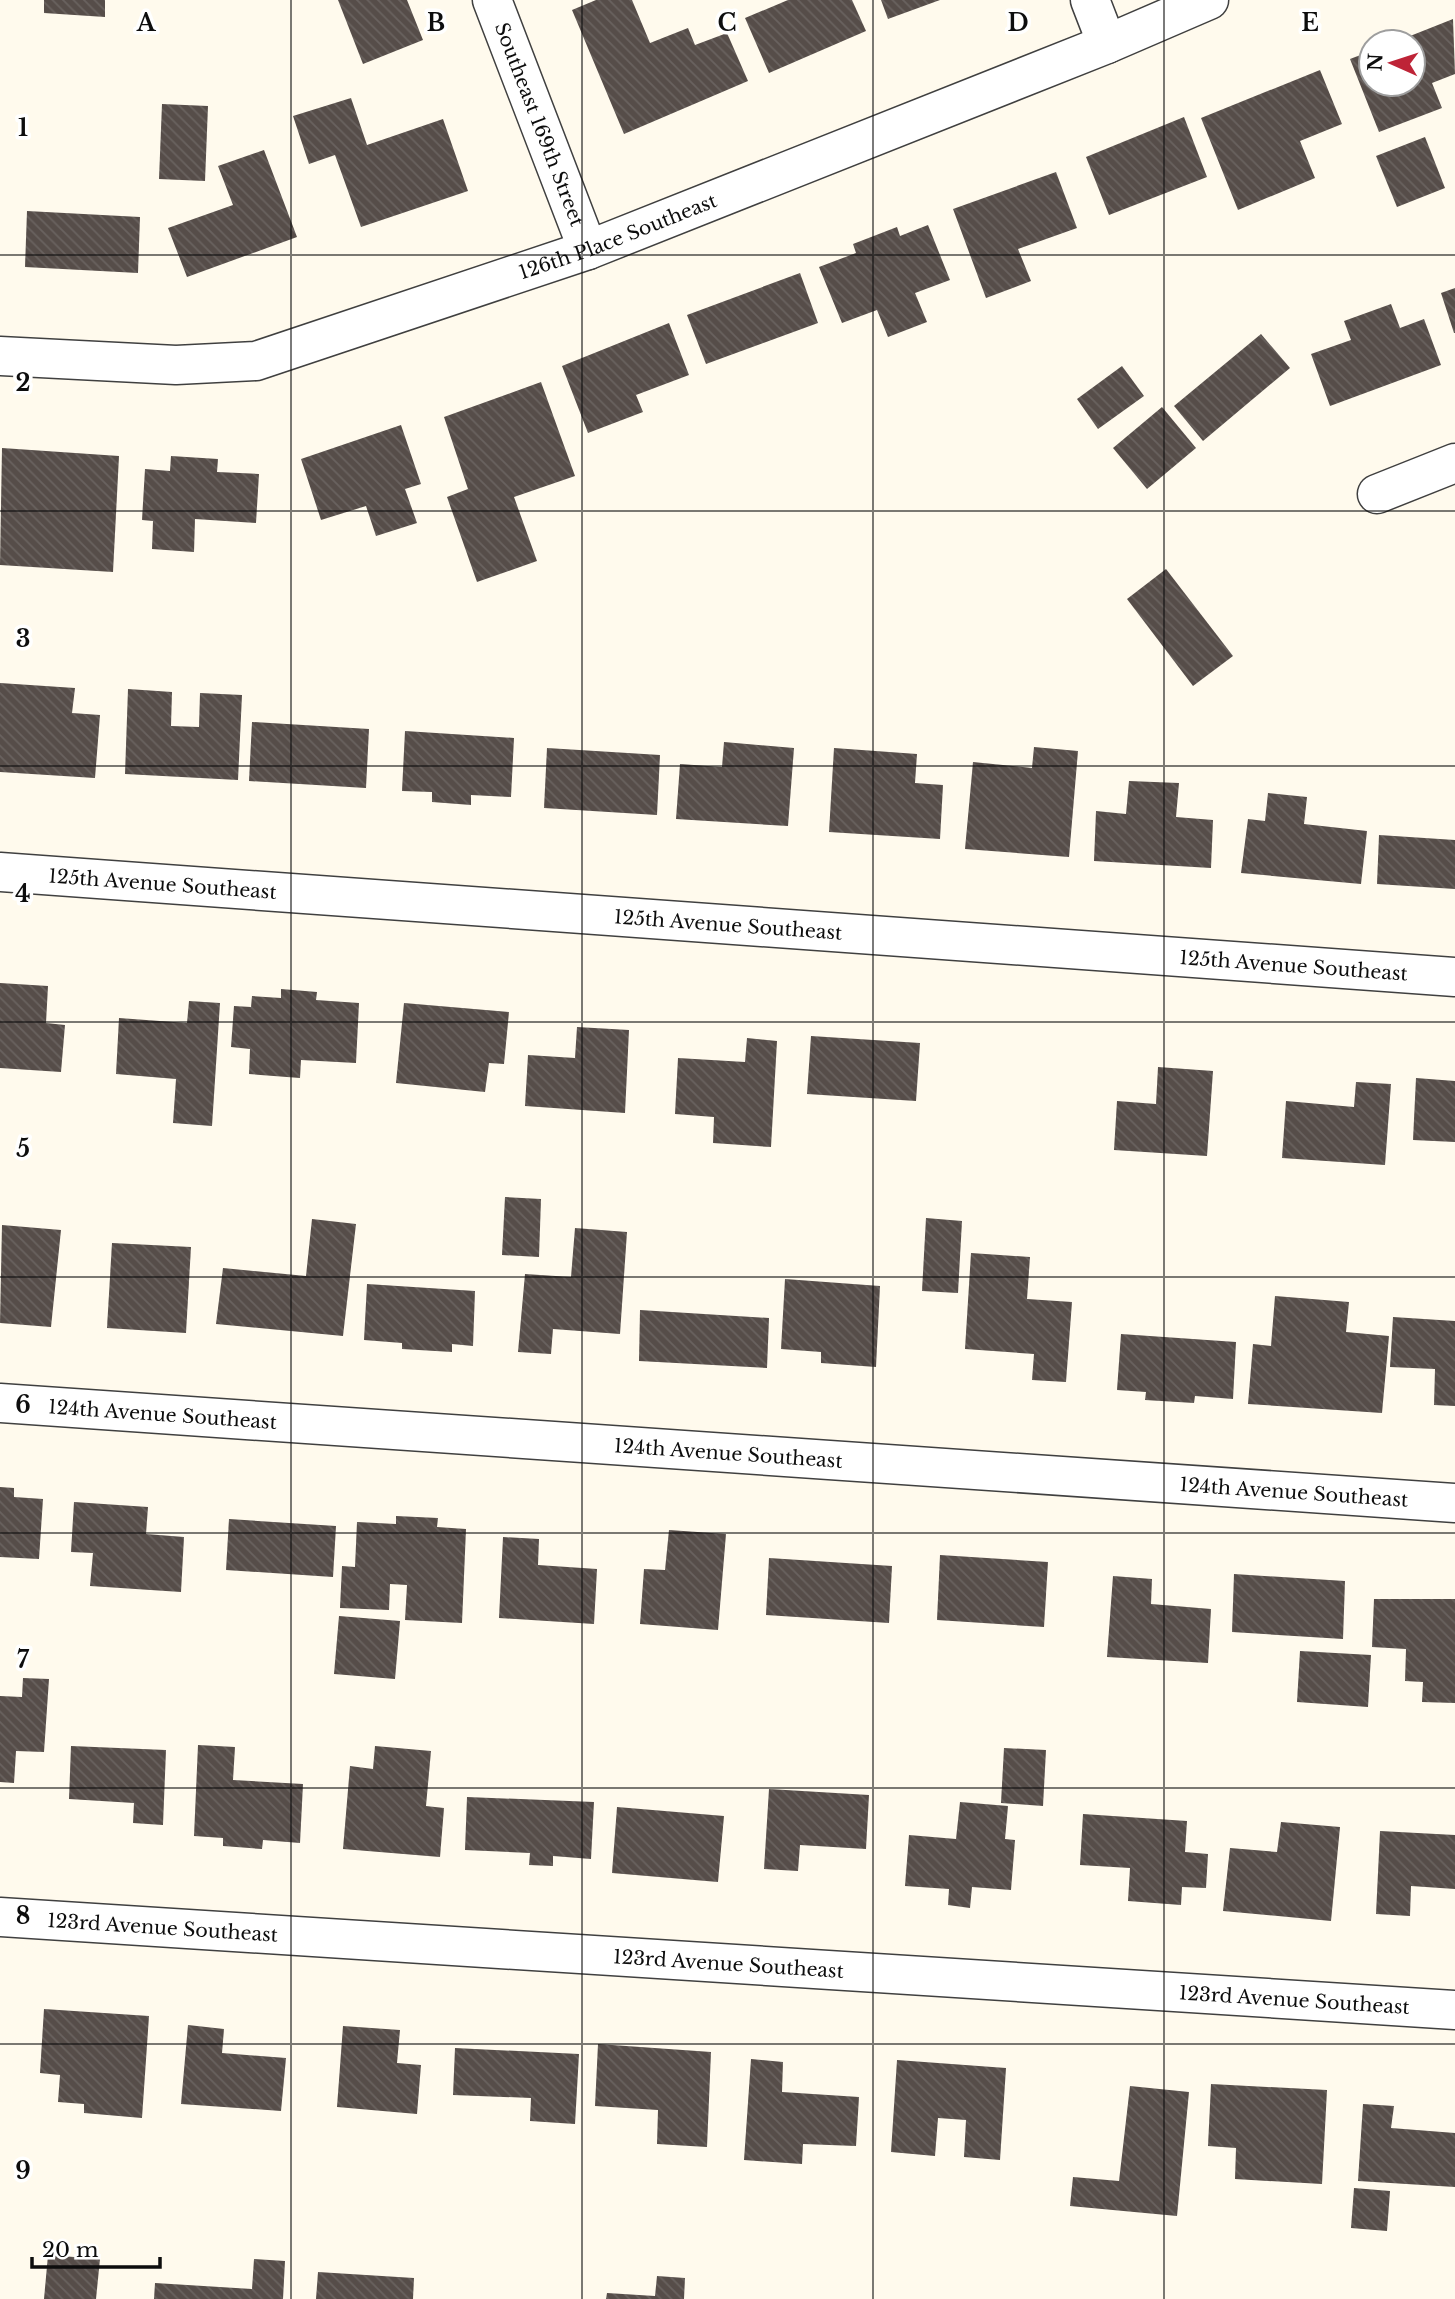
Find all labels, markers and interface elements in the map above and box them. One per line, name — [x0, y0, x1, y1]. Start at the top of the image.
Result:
text: A — [136, 9, 157, 37]
text: B — [427, 9, 445, 37]
text: C — [718, 9, 736, 37]
text: D — [1007, 9, 1029, 37]
text: E — [1301, 9, 1319, 37]
street label: Southeast 169th Street — [490, 19, 589, 230]
north arrow — [1357, 28, 1427, 98]
text: N — [1364, 52, 1387, 72]
text: 1 — [18, 114, 28, 142]
street label: 126th Place Southeast — [516, 188, 721, 284]
text: 2 — [16, 369, 30, 397]
text: 3 — [16, 625, 30, 653]
street label: 125th Avenue Southeast — [48, 864, 278, 903]
text: 4 — [15, 880, 31, 908]
street label: 125th Avenue Southeast — [613, 905, 844, 944]
street label: 125th Avenue Southeast — [1179, 946, 1409, 985]
text: 5 — [16, 1135, 30, 1163]
text: 6 — [15, 1391, 31, 1419]
street label: 124th Avenue Southeast — [48, 1395, 278, 1434]
street label: 124th Avenue Southeast — [613, 1434, 844, 1472]
street label: 124th Avenue Southeast — [1179, 1473, 1410, 1511]
text: 7 — [17, 1646, 30, 1674]
text: 8 — [16, 1902, 30, 1930]
street label: 123rd Avenue Southeast — [47, 1909, 280, 1946]
street label: 123rd Avenue Southeast — [612, 1945, 845, 1982]
street label: 123rd Avenue Southeast — [1178, 1981, 1411, 2019]
text: 9 — [15, 2157, 31, 2185]
scale bar — [32, 2226, 159, 2270]
text: 20 m — [42, 2237, 99, 2263]

